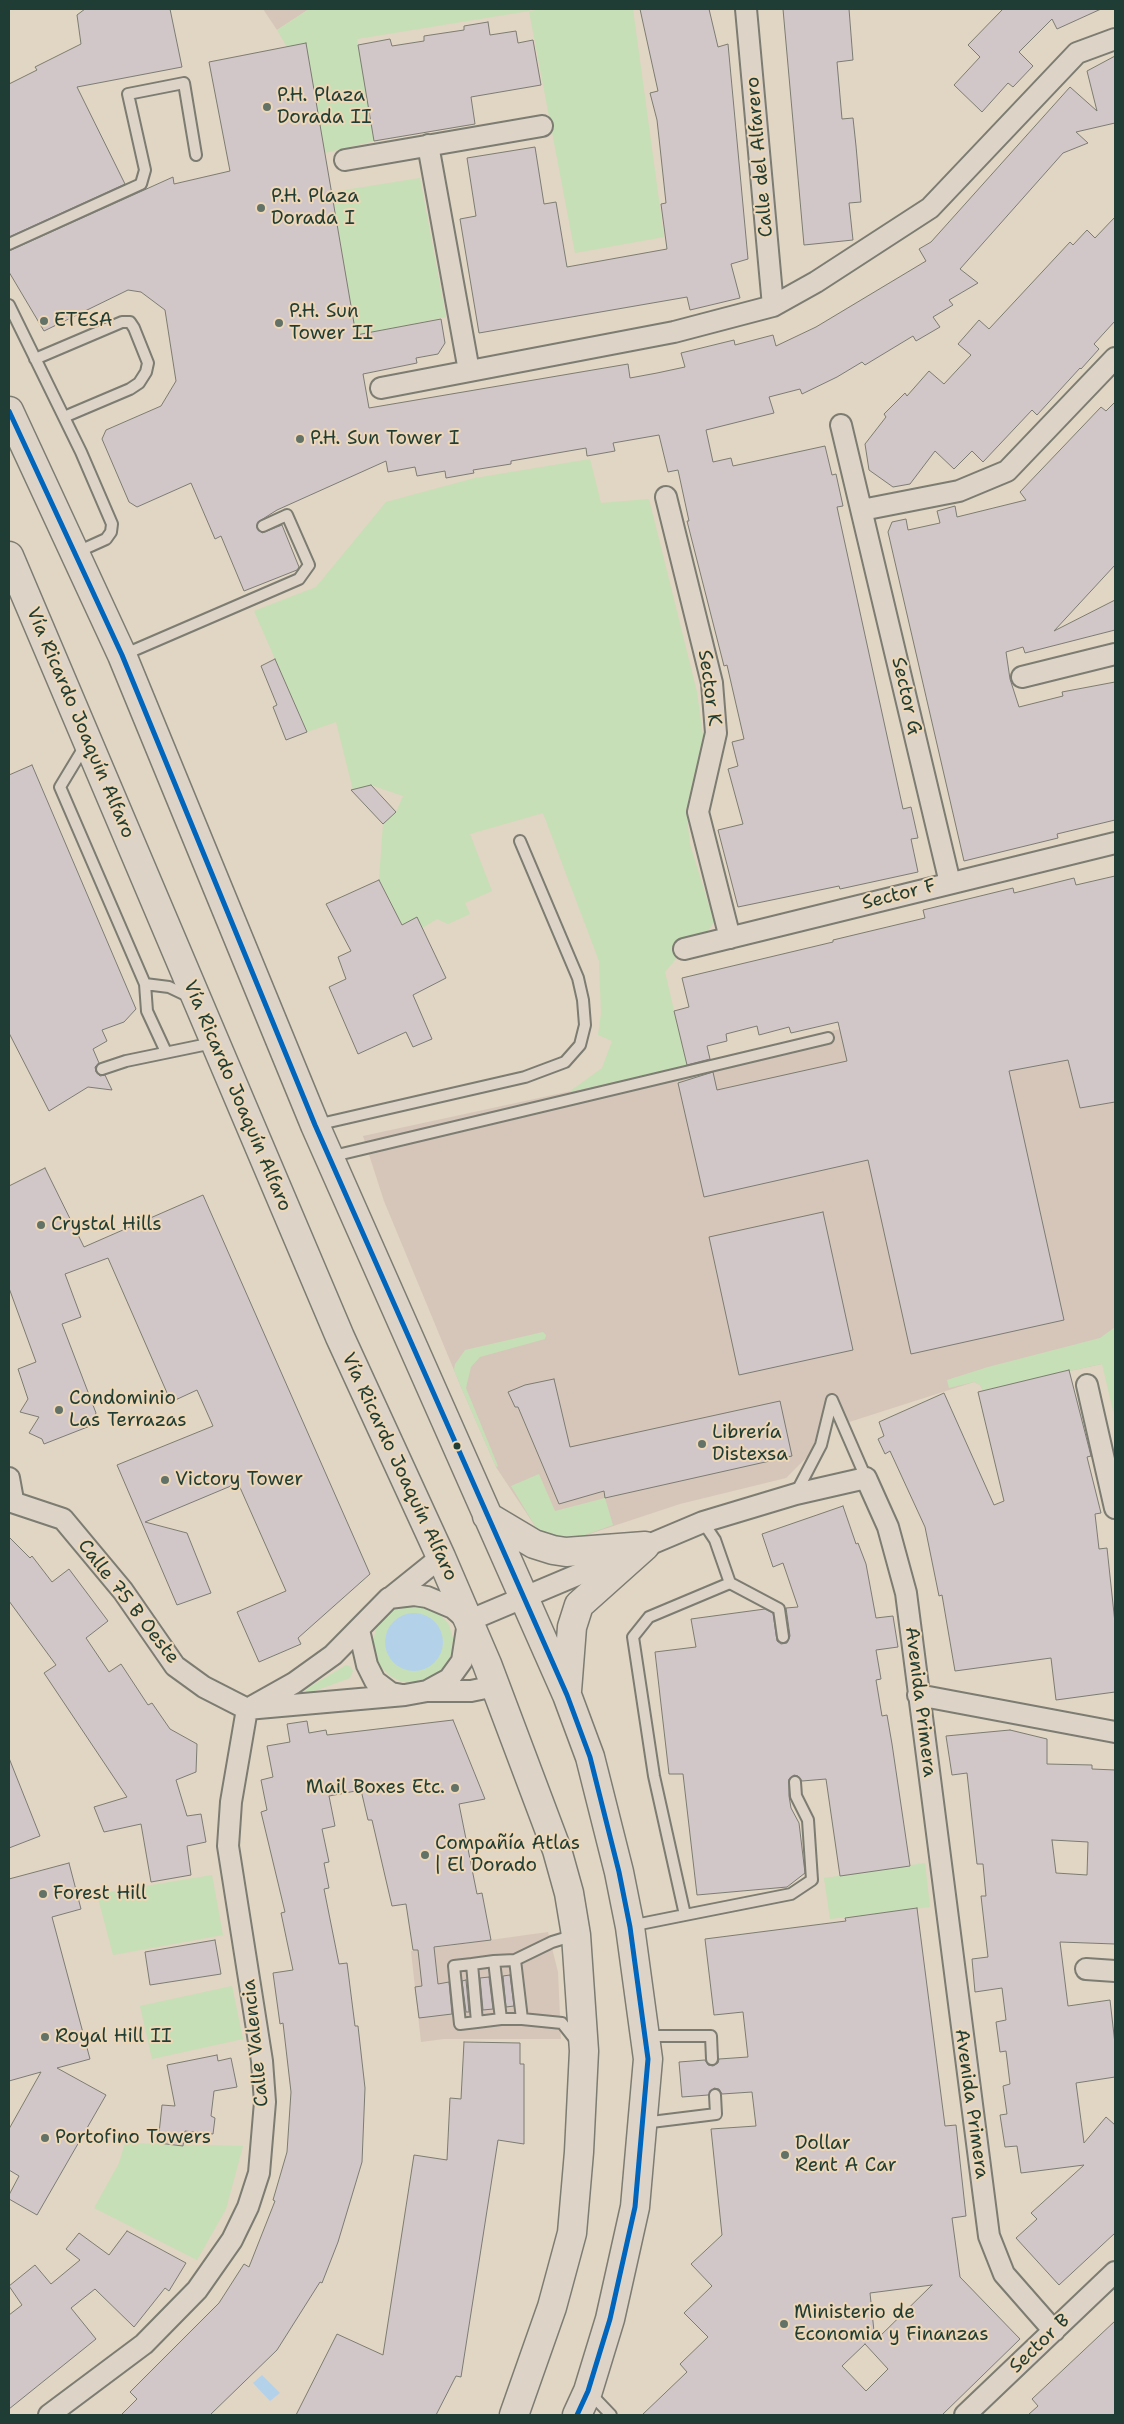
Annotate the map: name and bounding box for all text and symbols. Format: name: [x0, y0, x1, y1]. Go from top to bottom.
street label: Calle del Alfarero: [742, 76, 778, 238]
place label: P.H. Plaza Dorada II: [277, 85, 372, 129]
marker: P.H. Plaza Dorada II: [261, 101, 273, 113]
place label: P.H. Plaza Dorada I: [271, 186, 359, 230]
marker: P.H. Plaza Dorada I: [255, 202, 267, 214]
place label: P.H. Sun Tower II: [289, 301, 373, 345]
place label: ETESA: [54, 310, 113, 332]
marker: ETESA: [38, 315, 50, 327]
marker: P.H. Sun Tower II: [273, 317, 285, 329]
place label: P.H. Sun Tower I: [310, 428, 459, 450]
marker: P.H. Sun Tower I: [294, 433, 306, 445]
street label: Vía Ricardo Joaquín Alfaro: [21, 604, 139, 842]
street label: Sector K: [692, 648, 726, 728]
street label: Sector G: [886, 655, 926, 737]
street label: Sector F: [860, 875, 938, 915]
street label: Vía Ricardo Joaquín Alfaro: [178, 977, 296, 1215]
place label: Crystal Hills: [51, 1214, 162, 1236]
marker: Crystal Hills: [35, 1219, 47, 1231]
street label: Vía Ricardo Joaquín Alfaro: [336, 1349, 462, 1585]
place label: Condominio Las Terrazas: [69, 1388, 187, 1432]
marker: Condominio Las Terrazas: [53, 1404, 65, 1416]
place label: Librería Distexsa: [712, 1422, 788, 1466]
marker: Librería Distexsa: [696, 1438, 708, 1450]
unlabelled marker: [452, 1441, 462, 1451]
place label: Victory Tower: [175, 1469, 303, 1491]
marker: Victory Tower: [159, 1474, 171, 1486]
street label: Calle 75 B Oeste: [72, 1535, 184, 1669]
street label: Avenida Primera: [899, 1626, 941, 1778]
place label: Mail Boxes Etc.: [306, 1777, 445, 1799]
marker: Mail Boxes Etc.: [449, 1782, 461, 1794]
place label: Compañía Atlas | El Dorado: [435, 1833, 580, 1877]
marker: Compañía Atlas | El Dorado: [419, 1849, 431, 1861]
place label: Forest Hill: [53, 1883, 147, 1905]
marker: Forest Hill: [37, 1888, 49, 1900]
street label: Calle Valencia: [238, 1978, 274, 2108]
place label: Royal Hill II: [55, 2026, 172, 2048]
street label: Avenida Primera: [949, 2028, 993, 2180]
marker: Royal Hill II: [39, 2031, 51, 2043]
place label: Portofino Towers: [55, 2127, 211, 2149]
marker: Portofino Towers: [39, 2132, 51, 2144]
place label: Dollar Rent A Car: [795, 2133, 897, 2177]
marker: Dollar Rent A Car: [779, 2149, 791, 2161]
place label: Ministerio de Economia y Finanzas: [794, 2302, 989, 2346]
street label: Sector B: [1005, 2310, 1075, 2378]
marker: Ministerio de Economia y Finanzas: [778, 2318, 790, 2330]

